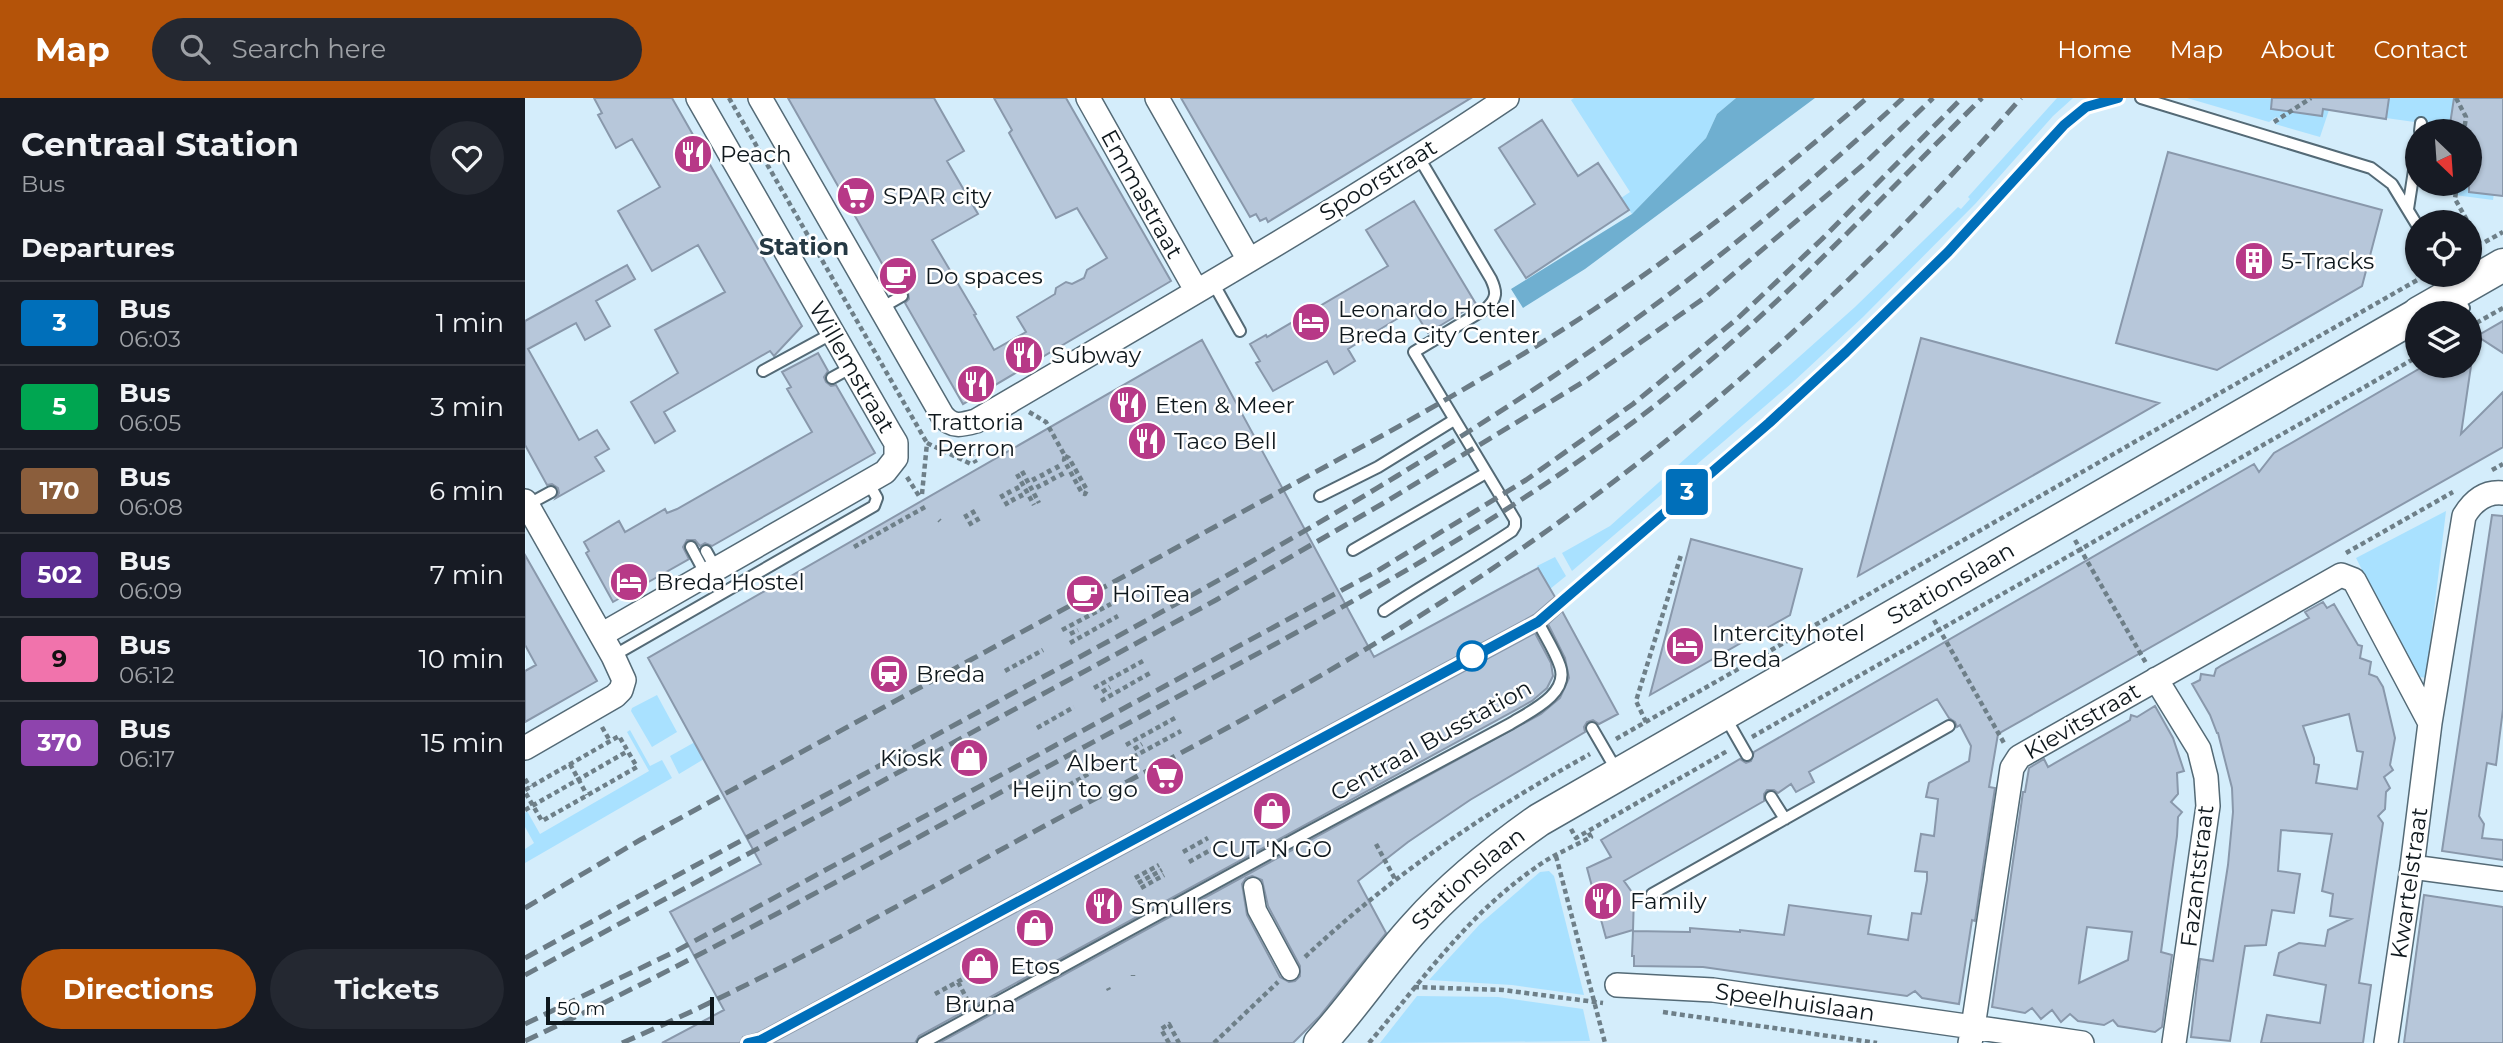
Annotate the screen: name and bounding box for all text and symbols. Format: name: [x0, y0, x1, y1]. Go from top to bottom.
search box: [152, 18, 642, 81]
text: Map: [35, 29, 110, 69]
icon: search: [176, 30, 214, 68]
text: Search here: [232, 33, 386, 65]
text: Home: [2057, 35, 2132, 64]
text: Map: [2170, 35, 2223, 64]
text: About: [2261, 35, 2335, 64]
text: Contact: [2373, 35, 2468, 64]
north arrow: [2405, 119, 2481, 196]
map controls: [2405, 119, 2482, 378]
button: heart: [430, 121, 504, 195]
text: Centraal Station: [21, 124, 299, 164]
street label: Emmastraat: [1095, 125, 1189, 263]
restaurant icon: Peach: [672, 133, 714, 175]
street label: Spoorstraat: [1314, 133, 1442, 227]
place label: Peach: [720, 140, 792, 168]
text: Bus: [21, 170, 65, 198]
supermarket icon: SPAR city: [835, 175, 877, 217]
place label: SPAR city: [883, 182, 992, 210]
button: locate: [2405, 210, 2482, 287]
text: Departures: [21, 232, 175, 264]
district label: Station: [759, 232, 849, 261]
building icon: 5-Tracks: [2233, 240, 2275, 282]
place label: 5-Tracks: [2281, 247, 2374, 275]
cafe icon: Do spaces: [877, 255, 919, 297]
place label: Do spaces: [925, 262, 1043, 290]
text: Bus: [119, 293, 171, 325]
place label: Leonardo Hotel Breda City Center: [1338, 295, 1540, 349]
street label: Willemstraat: [803, 296, 901, 438]
hotel icon: Leonardo Hotel Breda City Center: [1290, 301, 1332, 343]
button: layers: [2405, 301, 2482, 378]
text: 1 min: [436, 307, 504, 339]
text: 3: [52, 308, 67, 337]
text: 06:03: [119, 325, 181, 353]
restaurant icon: Subway: [1003, 334, 1045, 376]
place label: Subway: [1051, 341, 1142, 369]
restaurant icon: Trattoria Perron: [955, 363, 997, 405]
text: Bus: [119, 377, 171, 409]
restaurant icon: Eten & Meer: [1107, 384, 1149, 426]
text: 3 min: [430, 391, 504, 423]
place label: Eten & Meer: [1155, 391, 1295, 419]
text: 5: [52, 392, 67, 421]
place label: Trattoria Perron: [928, 408, 1024, 462]
text: 06:05: [119, 409, 181, 437]
restaurant icon: Taco Bell: [1126, 420, 1168, 462]
place label: Taco Bell: [1174, 427, 1277, 455]
text: Bus: [119, 461, 171, 493]
line badge: 3: [1664, 469, 1710, 515]
text: 6 min: [429, 475, 504, 507]
text: 170: [39, 476, 80, 505]
text: 3: [1680, 477, 1694, 506]
text: 06:08: [119, 493, 183, 521]
street label: Stationslaan: [1882, 536, 2019, 631]
text: Bus: [119, 545, 171, 577]
text: 7 min: [430, 559, 504, 591]
text: 502: [37, 560, 82, 589]
hotel icon: Breda Hostel: [608, 561, 650, 603]
place label: Breda Hostel: [656, 568, 805, 596]
cafe icon: HoiTea: [1064, 573, 1106, 615]
text: 06:09: [119, 577, 182, 605]
place label: HoiTea: [1112, 580, 1190, 608]
place label: Intercityhotel Breda: [1712, 619, 1865, 673]
hotel icon: Intercityhotel Breda: [1664, 625, 1706, 667]
text: Bus: [119, 629, 171, 661]
unlabelled marker: [1457, 641, 1487, 671]
text: 10 min: [418, 643, 504, 675]
text: 9: [52, 644, 67, 673]
station icon: Breda: [868, 653, 910, 695]
place label: Breda: [916, 660, 985, 688]
text: 06:12: [119, 661, 174, 689]
street label: Centraal Busstation: [1326, 673, 1536, 807]
street label: Kievitstraat: [2019, 677, 2145, 765]
text: Bus: [119, 713, 171, 745]
text: 15 min: [421, 727, 504, 759]
text: 370: [37, 728, 82, 757]
shop icon: Kiosk: [948, 737, 990, 779]
place label: Kiosk: [880, 744, 942, 772]
text: 06:17: [119, 745, 175, 773]
place label: Albert Heijn to go: [1012, 749, 1138, 803]
supermarket icon: Albert Heijn to go: [1144, 755, 1186, 797]
shop icon: CUT 'N GO: [1251, 790, 1293, 832]
street label: Fazantstraat: [2174, 803, 2220, 949]
street label: Kwartelstraat: [2385, 805, 2433, 961]
street label: Stationslaan: [1405, 821, 1530, 936]
place label: CUT 'N GO: [1212, 835, 1332, 863]
restaurant icon: Family: [1582, 880, 1624, 922]
restaurant icon: Smullers: [1083, 885, 1125, 927]
place label: Family: [1630, 887, 1707, 915]
place label: Smullers: [1131, 892, 1232, 920]
shop icon: Etos: [1014, 907, 1056, 949]
shop icon: Bruna: [959, 945, 1001, 987]
button: Directions: [21, 949, 256, 1029]
button: Tickets: [270, 949, 504, 1029]
place label: Etos: [1010, 952, 1060, 980]
street label: Speelhuislaan: [1713, 977, 1877, 1027]
place label: Bruna: [944, 990, 1016, 1018]
scale bar: [546, 994, 714, 1026]
text: 50 m: [557, 997, 605, 1020]

